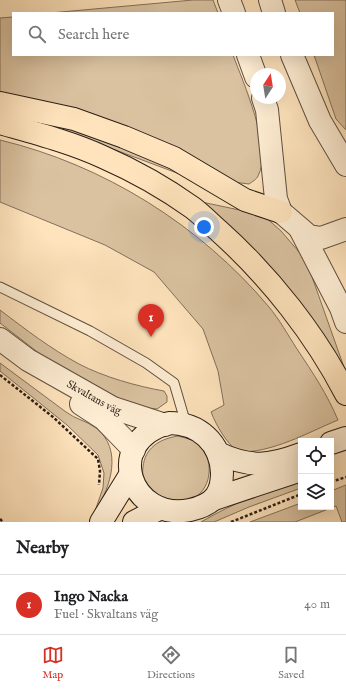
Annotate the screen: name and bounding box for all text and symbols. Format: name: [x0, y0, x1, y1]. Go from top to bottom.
search box: [12, 12, 334, 56]
icon: search: [26, 23, 48, 45]
text: Search here: [58, 25, 129, 44]
north arrow: [250, 68, 286, 104]
your location: [194, 217, 214, 237]
pin: 1: [138, 304, 164, 337]
street label: Skvaltans väg: [64, 377, 124, 419]
map controls: [298, 438, 334, 510]
button: locate: [298, 438, 334, 474]
button: layers: [298, 474, 334, 510]
text: Nearby: [16, 538, 69, 559]
text: Ingo Nacka: [54, 587, 128, 606]
text: 1: [27, 596, 31, 613]
text: 40 m: [304, 596, 330, 613]
text: Fuel · Skvaltans väg: [54, 606, 158, 623]
tab: Map: [42, 644, 64, 682]
tab: Directions: [147, 644, 195, 682]
tab: Saved: [278, 644, 304, 682]

